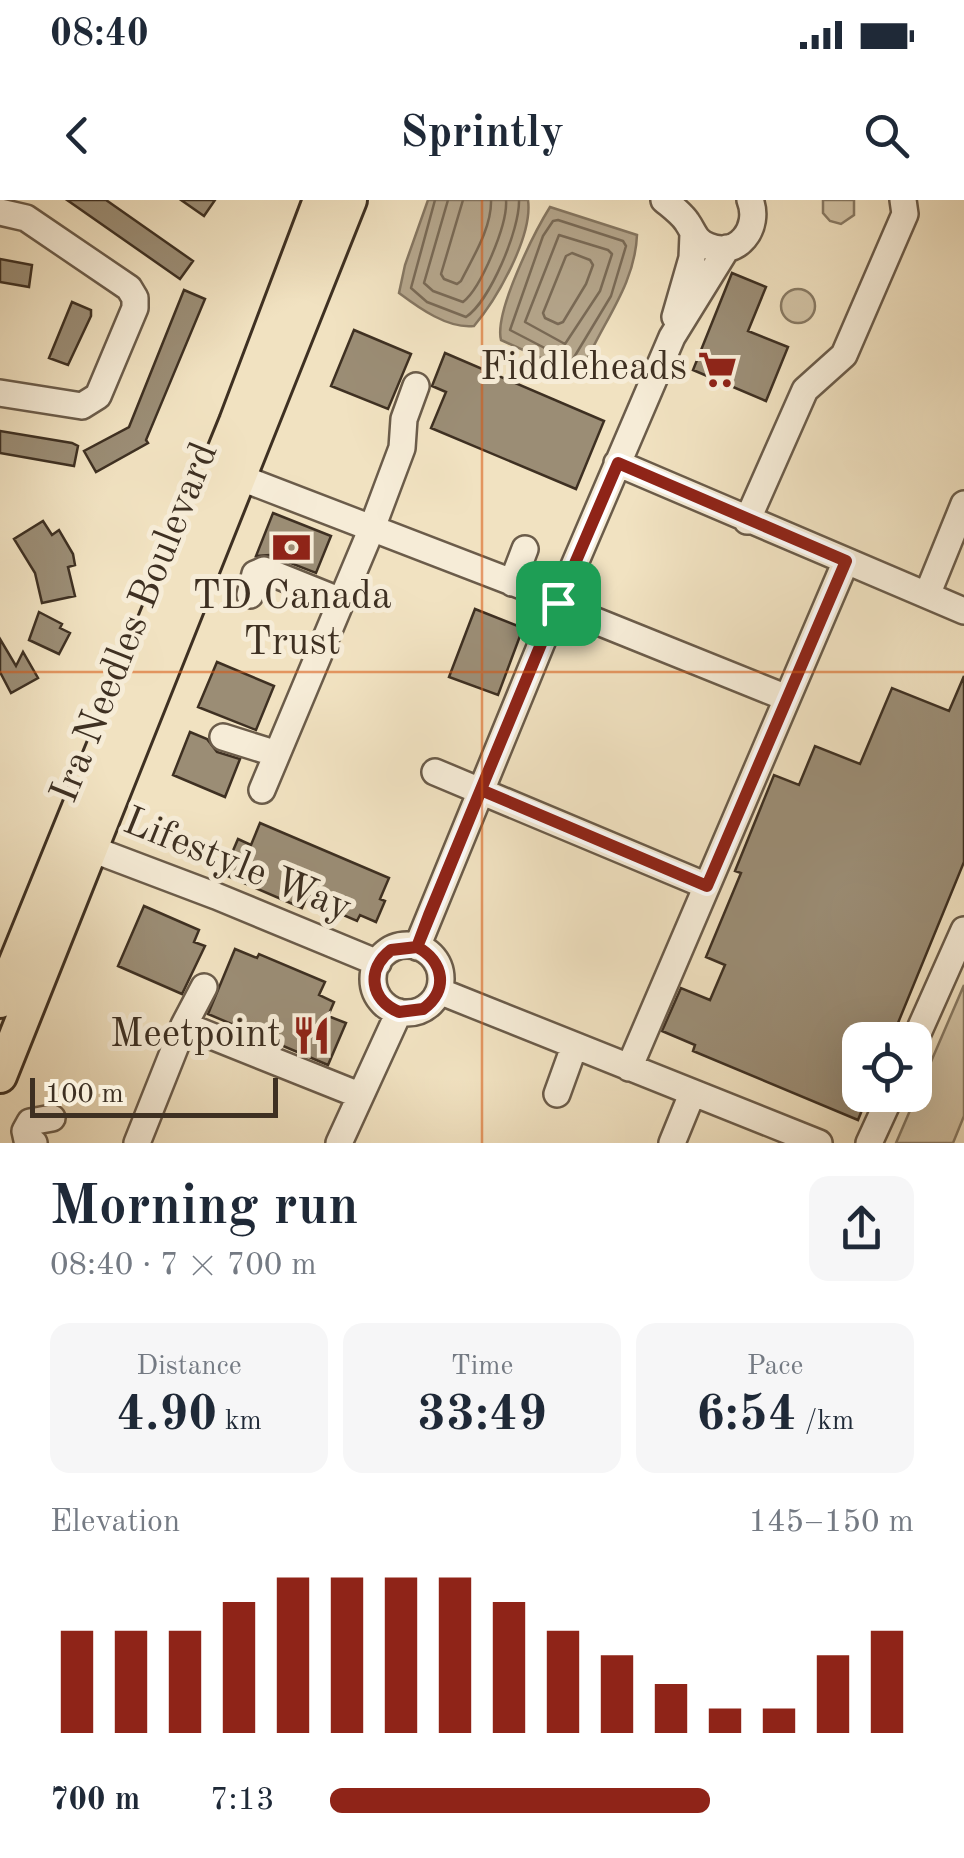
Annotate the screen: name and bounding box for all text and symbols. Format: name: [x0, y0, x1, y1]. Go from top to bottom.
text: 08:40: [50, 16, 149, 54]
icon: back: [50, 108, 105, 163]
icon: search: [859, 108, 914, 163]
text: Sprintly: [400, 112, 564, 157]
supermarket icon: Fiddleheads: [696, 348, 738, 390]
place label: Fiddleheads: [480, 349, 687, 389]
street label: Ira Needles Boulevard: [45, 437, 227, 809]
bank icon: TD Canada Trust: [271, 527, 313, 569]
pin: [516, 561, 601, 646]
icon: arrive: [531, 576, 586, 631]
place label: TD Canada Trust: [192, 578, 392, 664]
street label: Lifestyle Way: [117, 802, 357, 930]
restaurant icon: Meetpoint: [290, 1015, 332, 1057]
place label: Meetpoint: [110, 1016, 281, 1056]
map controls: [842, 1022, 932, 1112]
button: locate: [842, 1022, 932, 1112]
scale bar: [30, 1073, 278, 1118]
text: 100 m: [45, 1081, 124, 1109]
button: share: [809, 1176, 914, 1281]
text: Morning run: [50, 1181, 359, 1236]
text: 08:40 · 7 × 700 m: [50, 1250, 317, 1282]
text: Distance: [136, 1353, 242, 1381]
text: Time: [451, 1353, 513, 1381]
text: Pace: [747, 1353, 803, 1381]
text: 4.90: [116, 1391, 217, 1441]
text: 33:49: [417, 1391, 547, 1441]
text: 6:54: [696, 1391, 797, 1441]
text: km: [217, 1408, 262, 1436]
text: /km: [797, 1408, 854, 1436]
text: Elevation: [50, 1507, 180, 1539]
text: 145–150 m: [748, 1507, 914, 1539]
text: 700 m: [50, 1785, 140, 1817]
text: 7:13: [210, 1785, 275, 1817]

